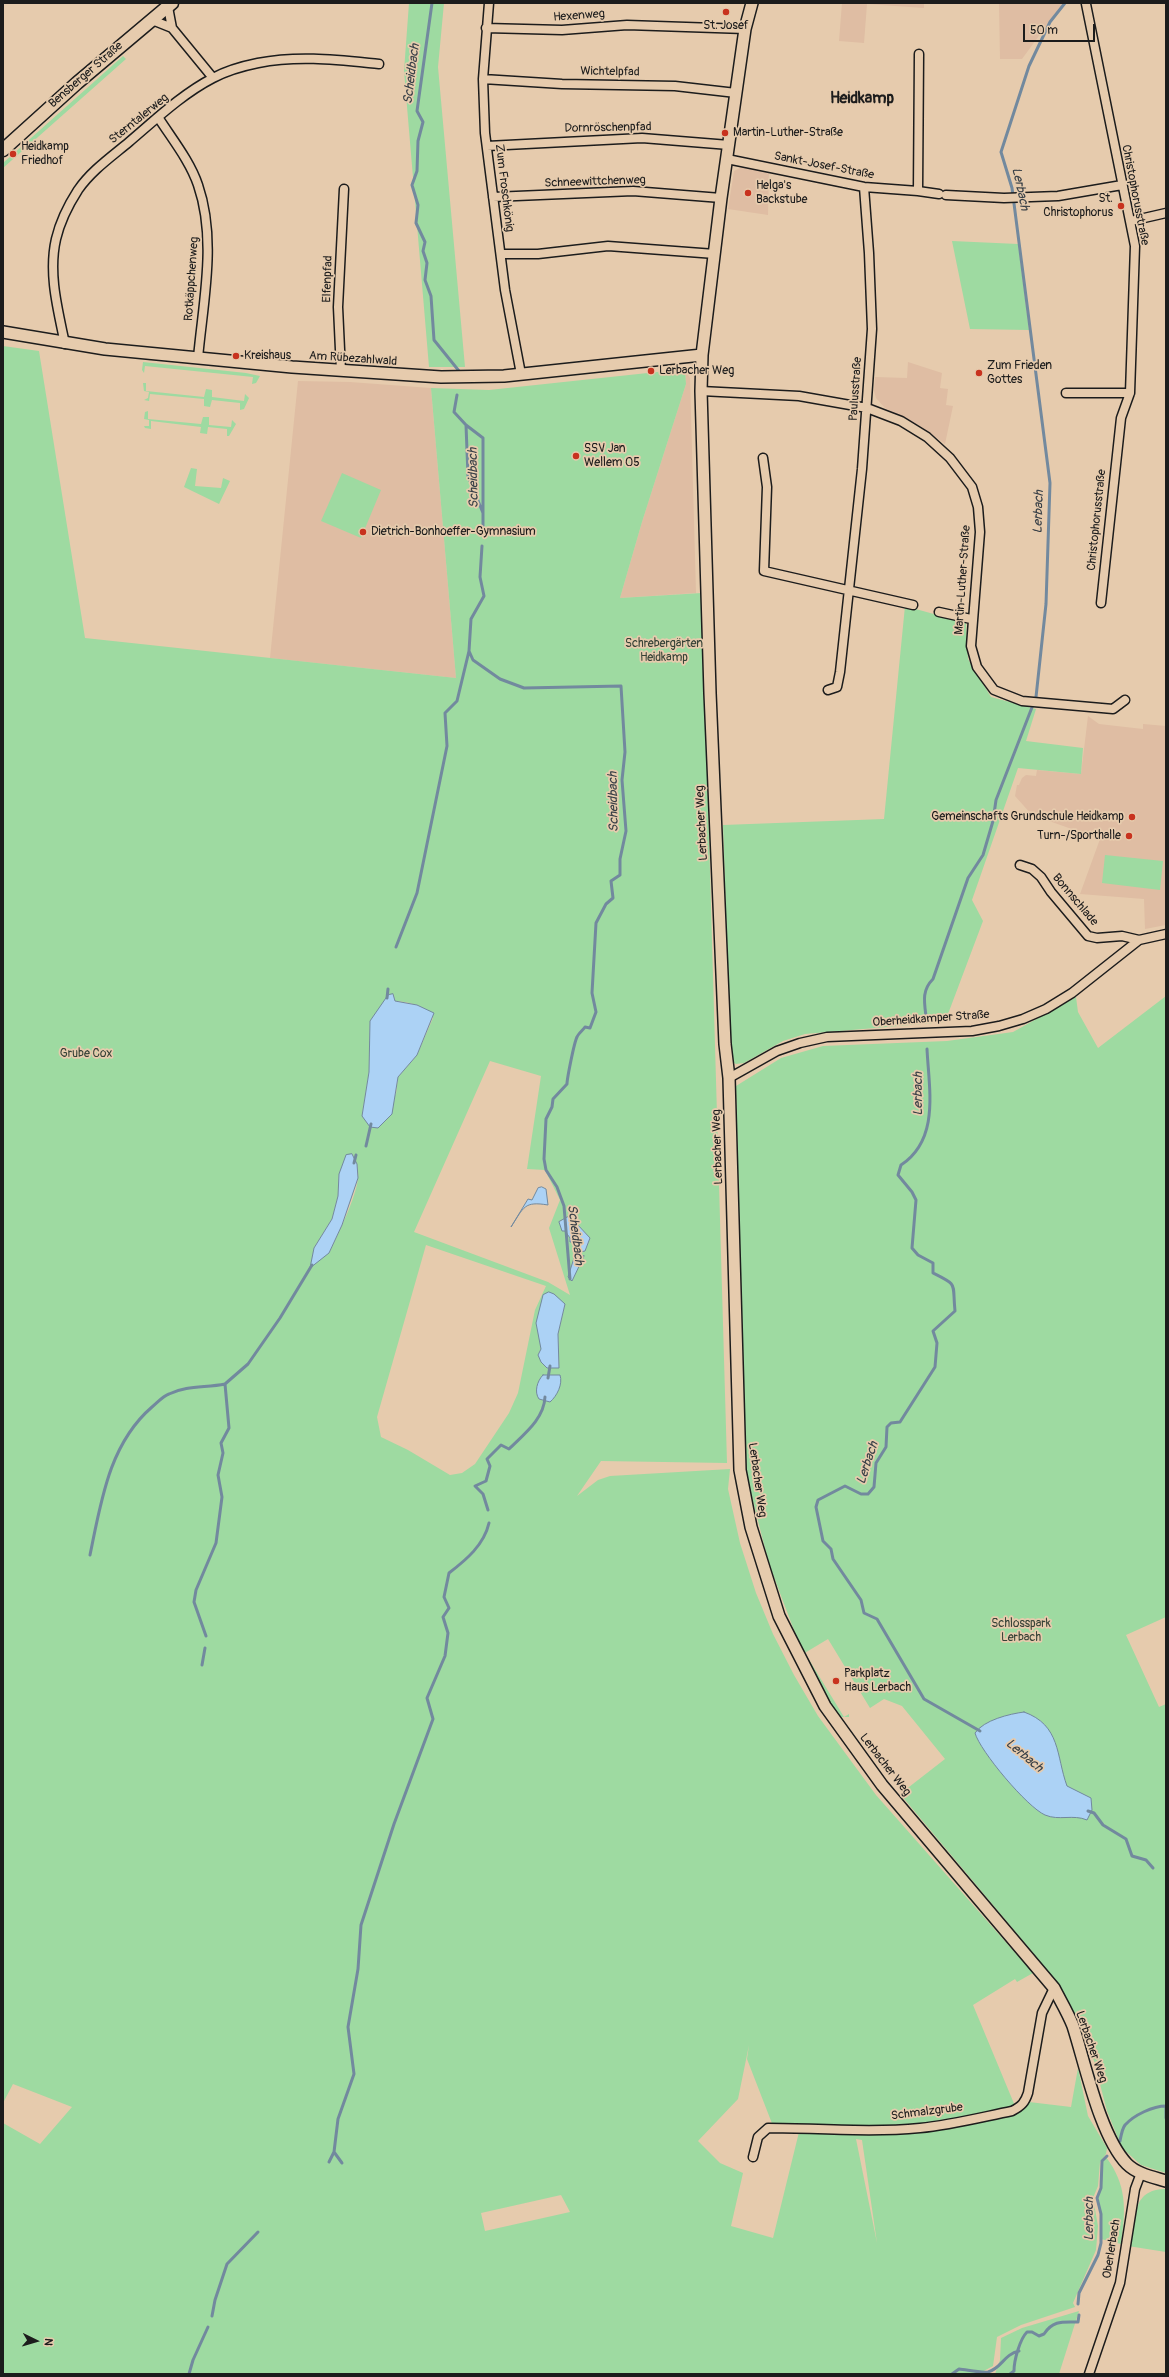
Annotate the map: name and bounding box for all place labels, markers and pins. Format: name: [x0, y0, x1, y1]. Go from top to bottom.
marker: St. Josef: [721, 7, 731, 17]
place label: St. Josef: [703, 19, 749, 33]
place label: Martin-Luther-Straße: [733, 126, 843, 140]
marker: Martin-Luther-Straße: [720, 128, 730, 138]
place label: Heidkamp Friedhof: [21, 140, 69, 168]
marker: Heidkamp Friedhof: [8, 149, 18, 159]
place label: Helga's Backstube: [756, 179, 808, 207]
marker: Helga's Backstube: [743, 188, 753, 198]
place label: St. Christophorus: [1043, 192, 1113, 220]
marker: St. Christophorus: [1116, 201, 1126, 211]
place label: Kreishaus: [244, 349, 291, 363]
marker: Kreishaus: [231, 351, 241, 361]
place label: Zum Frieden Gottes: [987, 359, 1052, 387]
place label: Lerbacher Weg: [659, 364, 734, 378]
marker: Lerbacher Weg: [646, 366, 656, 376]
marker: Zum Frieden Gottes: [974, 368, 984, 378]
place label: SSV Jan Wellem 05: [584, 442, 640, 470]
marker: SSV Jan Wellem 05: [571, 451, 581, 461]
place label: Dietrich-Bonhoeffer-Gymnasium: [371, 525, 536, 539]
marker: Dietrich-Bonhoeffer-Gymnasium: [358, 527, 368, 537]
place label: Gemeinschafts Grundschule Heidkamp: [931, 810, 1124, 824]
marker: Gemeinschafts Grundschule Heidkamp: [1127, 812, 1137, 822]
place label: Turn-/Sporthalle: [1037, 829, 1121, 843]
marker: Turn-/Sporthalle: [1124, 831, 1134, 841]
place label: Parkplatz Haus Lerbach: [844, 1667, 911, 1695]
marker: Parkplatz Haus Lerbach: [831, 1676, 841, 1686]

